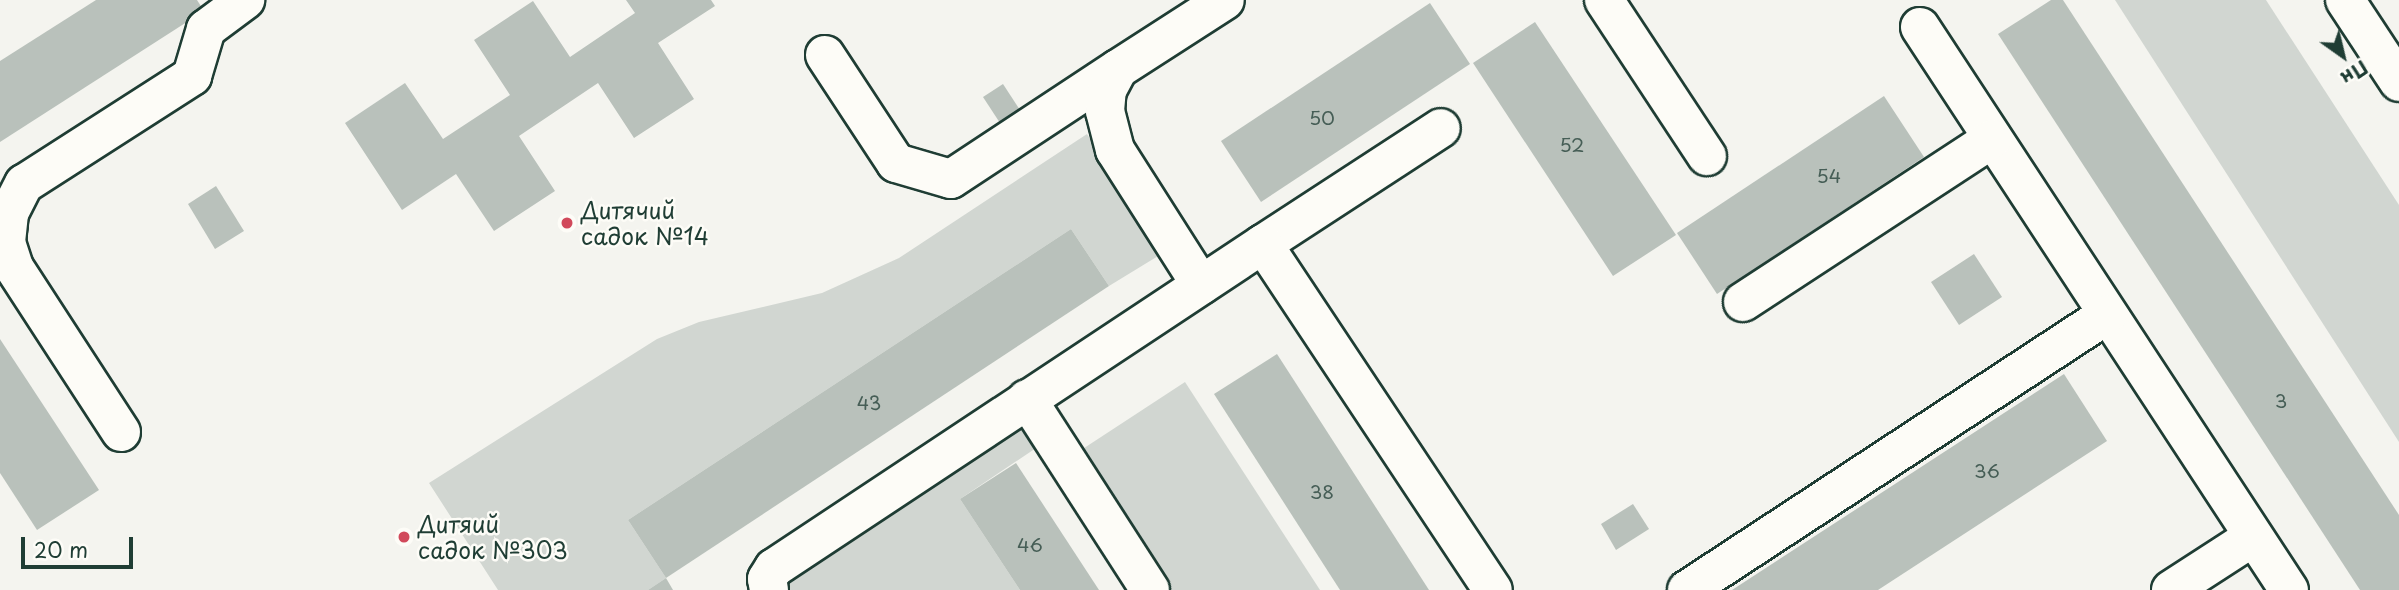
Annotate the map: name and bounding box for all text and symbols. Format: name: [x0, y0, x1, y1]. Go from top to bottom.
north arrow: [2308, 21, 2378, 91]
text: Пн: [2336, 54, 2374, 93]
house number: 50: [1309, 107, 1335, 129]
house number: 52: [1559, 134, 1585, 156]
house number: 54: [1817, 165, 1841, 187]
place label: Дитячий садок №14: [581, 196, 709, 250]
marker: Дитячий садок №14: [559, 215, 575, 231]
house number: 3: [2275, 390, 2287, 412]
house number: 43: [857, 392, 881, 414]
house number: 36: [1974, 460, 2000, 482]
house number: 38: [1310, 481, 1334, 503]
place label: Дитяий садок №303: [418, 510, 568, 564]
scale bar: [24, 524, 136, 568]
marker: Дитяий садок №303: [396, 529, 412, 545]
text: 20 m: [34, 533, 88, 565]
house number: 46: [1017, 534, 1043, 556]

